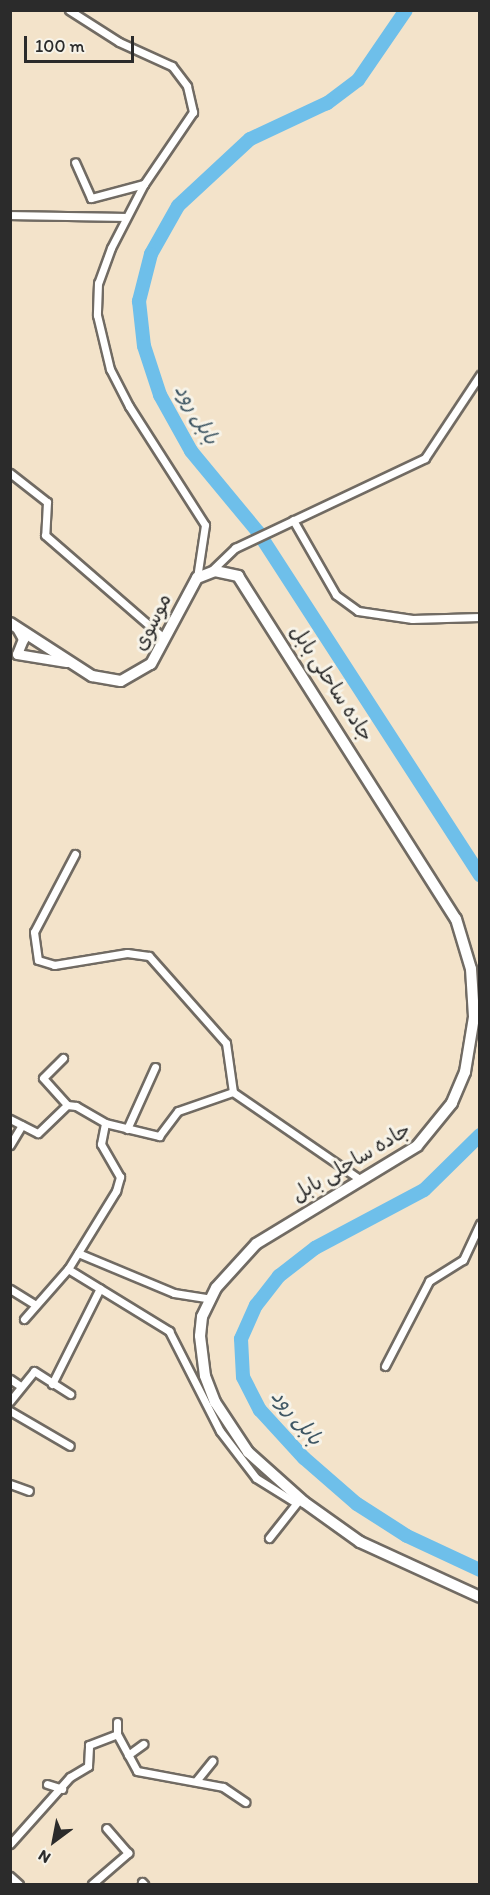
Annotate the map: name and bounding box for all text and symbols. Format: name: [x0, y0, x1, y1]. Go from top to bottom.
scale bar: [27, 24, 136, 62]
text: 100 m: [35, 35, 85, 57]
water label: بابل رود: [170, 379, 224, 449]
street label: موسوی: [127, 589, 177, 655]
street label: جاده ساحلی بابل: [285, 620, 379, 746]
street label: جاده ساحلی بابل: [287, 1117, 415, 1207]
water label: بابل رود: [266, 1384, 328, 1450]
north arrow: [24, 1811, 84, 1871]
text: N: [35, 1846, 54, 1868]

